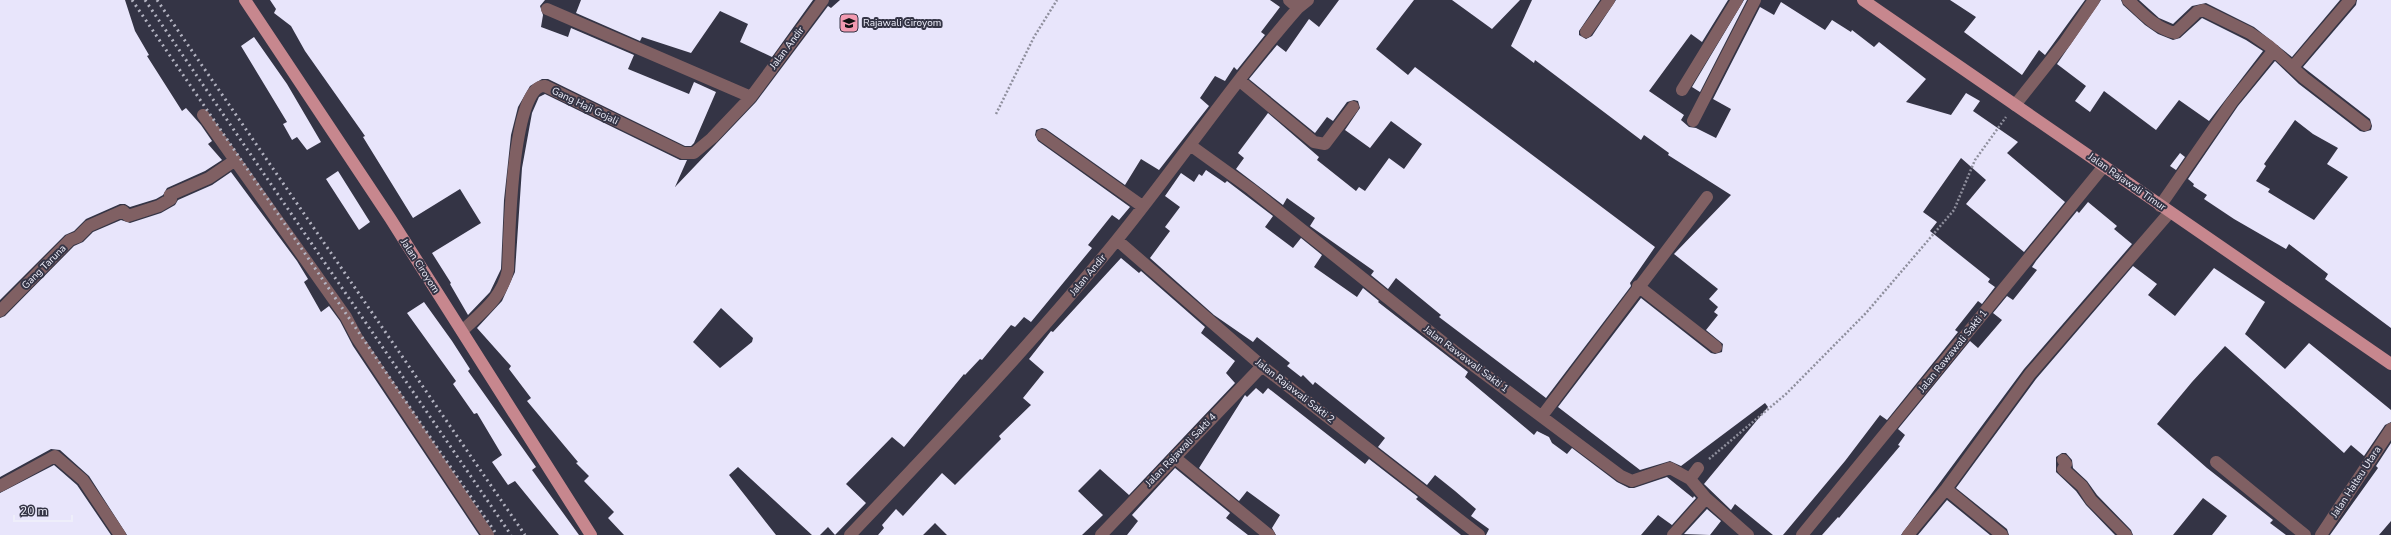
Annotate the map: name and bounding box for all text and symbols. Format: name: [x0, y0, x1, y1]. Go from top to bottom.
school or university icon: Rajawali Ciroyom: [838, 12, 860, 34]
place label: Rajawali Ciroyom: [863, 16, 941, 30]
street label: Jalan Andir: [766, 24, 808, 73]
street label: Gang Haji Gojali: [549, 84, 621, 128]
street label: Jalan Rajawali Timur: [2084, 149, 2169, 214]
street label: Jalan Ciroyom: [397, 235, 443, 296]
street label: Gang Taruna: [19, 242, 69, 292]
street label: Jalan Andir: [1066, 251, 1110, 299]
street label: Jalan Rawawali Sakti 1: [1915, 307, 1991, 396]
street label: Jalan Rawawali Sakti 1: [1420, 322, 1511, 395]
street label: Jalan Rajawali Sakti 2: [1252, 355, 1337, 426]
street label: Jalan Rajawali Sakti 4: [1142, 410, 1220, 490]
street label: Jalan Halteu Utara: [2327, 444, 2384, 521]
scale bar: [14, 497, 72, 523]
text: 20 m: [20, 503, 48, 519]

